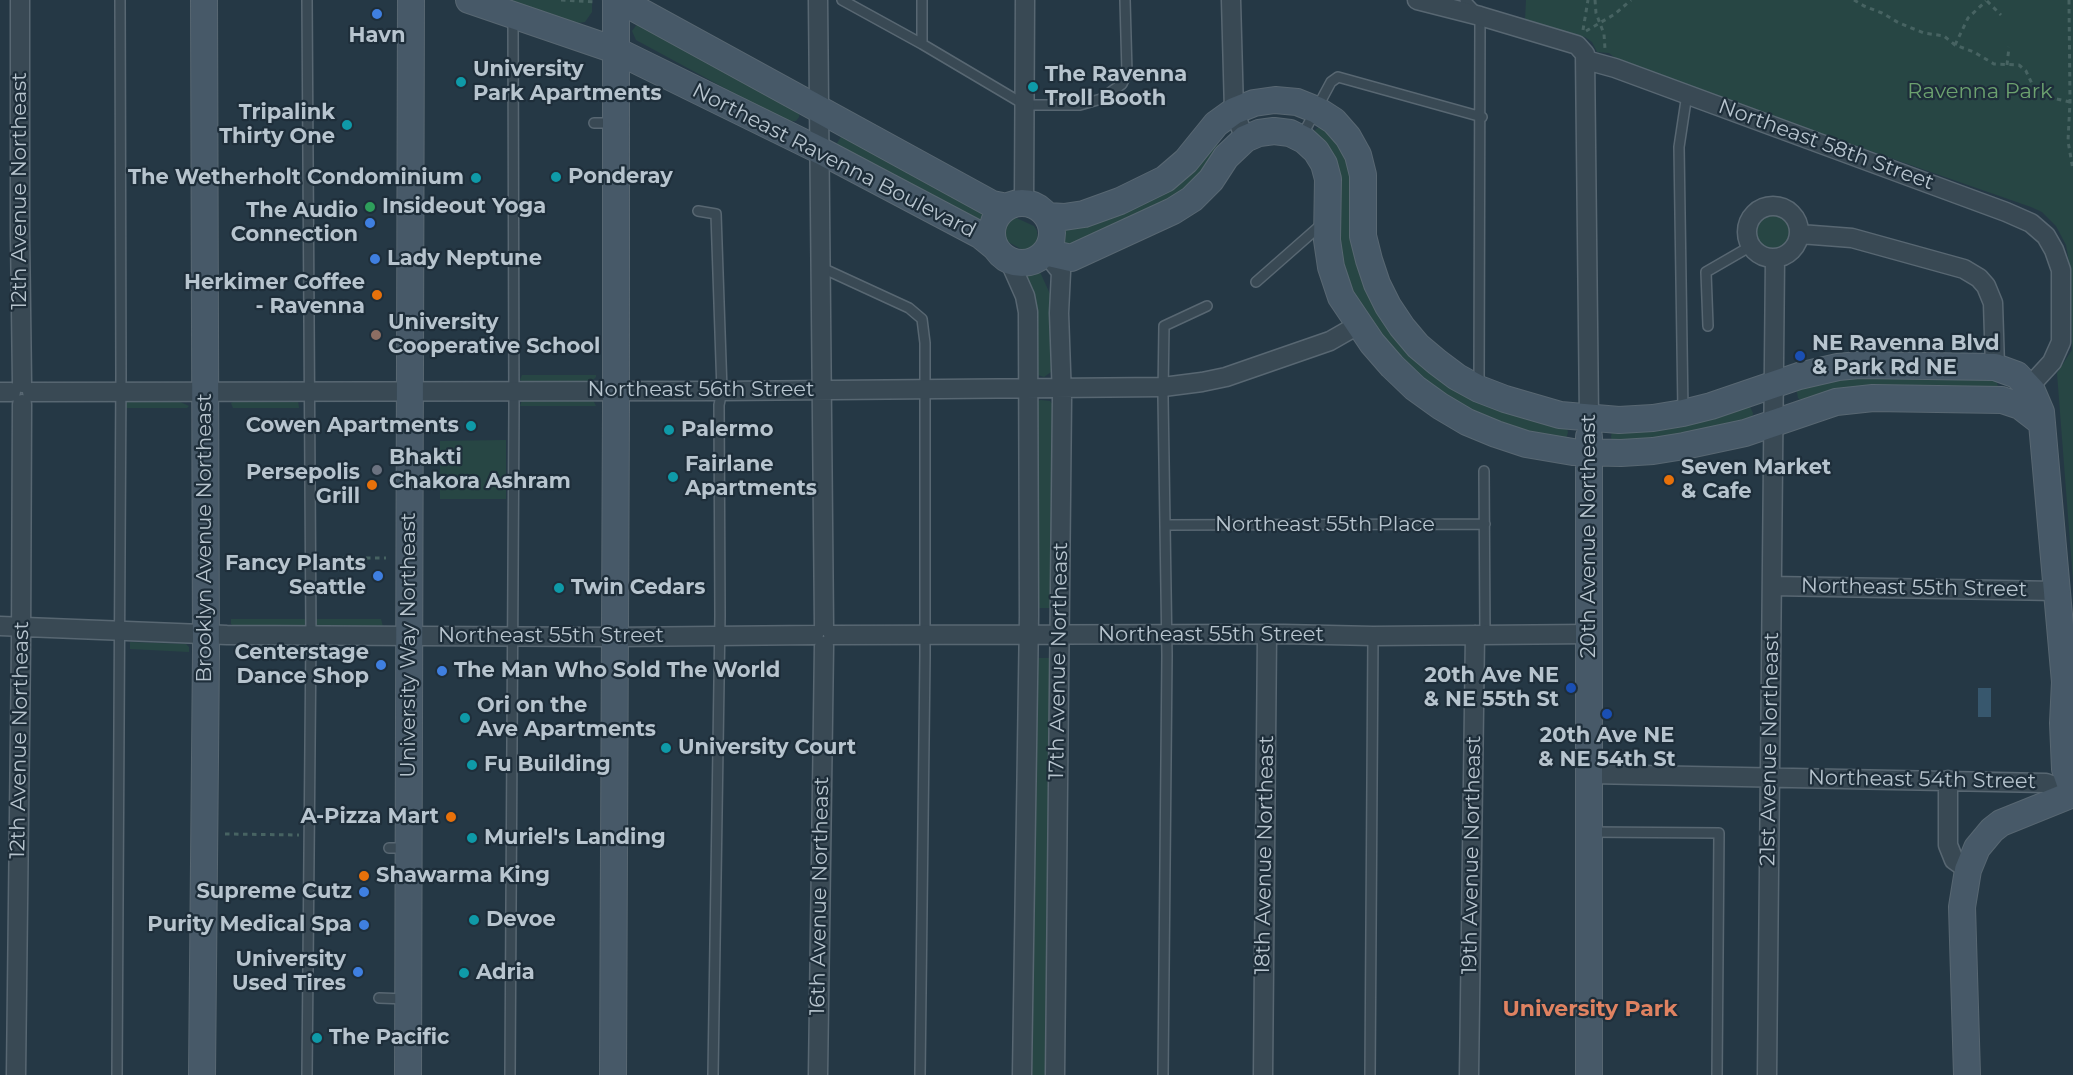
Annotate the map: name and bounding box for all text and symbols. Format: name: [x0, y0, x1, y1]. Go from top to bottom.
marker: Havn: [370, 7, 384, 21]
place label: Havn: [349, 23, 405, 49]
place label: University Park Apartments: [473, 57, 662, 107]
place label: The Ravenna Troll Booth: [1045, 62, 1187, 112]
street label: 12th Avenue Northeast: [7, 72, 33, 310]
marker: University Park Apartments: [454, 75, 468, 89]
street label: Northeast Ravenna Boulevard: [688, 78, 980, 244]
park label: Ravenna Park: [1907, 79, 2053, 105]
marker: The Ravenna Troll Booth: [1026, 80, 1040, 94]
street label: Northeast 58th Street: [1715, 94, 1937, 196]
place label: Tripalink Thirty One: [219, 100, 335, 150]
marker: Tripalink Thirty One: [340, 118, 354, 132]
place label: Ponderay: [568, 164, 673, 190]
place label: The Wetherholt Condominium: [128, 165, 464, 191]
marker: Ponderay: [549, 170, 563, 184]
marker: The Wetherholt Condominium: [469, 171, 483, 185]
place label: Insideout Yoga: [382, 194, 546, 220]
place label: The Audio Connection: [231, 198, 358, 248]
marker: Insideout Yoga: [363, 200, 377, 214]
marker: The Audio Connection: [363, 216, 377, 230]
place label: Lady Neptune: [387, 246, 542, 272]
marker: Lady Neptune: [368, 252, 382, 266]
place label: Herkimer Coffee - Ravenna: [184, 270, 365, 320]
marker: Herkimer Coffee - Ravenna: [370, 288, 384, 302]
place label: University Cooperative School: [388, 310, 600, 360]
marker: University Cooperative School: [369, 328, 383, 342]
place label: NE Ravenna Blvd & Park Rd NE: [1812, 331, 2000, 381]
marker: NE Ravenna Blvd & Park Rd NE: [1793, 349, 1807, 363]
street label: Northeast 56th Street: [587, 377, 815, 403]
street label: Brooklyn Avenue Northeast: [192, 393, 218, 683]
place label: Cowen Apartments: [246, 413, 459, 439]
street label: 20th Avenue Northeast: [1576, 414, 1602, 658]
place label: Palermo: [681, 417, 773, 443]
marker: Cowen Apartments: [464, 419, 478, 433]
marker: Palermo: [662, 423, 676, 437]
place label: Bhakti Chakora Ashram: [389, 445, 571, 495]
place label: Fairlane Apartments: [685, 452, 817, 502]
place label: Seven Market & Cafe: [1681, 455, 1831, 505]
place label: Persepolis Grill: [246, 460, 360, 510]
marker: Bhakti Chakora Ashram: [370, 463, 384, 477]
marker: Fairlane Apartments: [666, 470, 680, 484]
marker: Seven Market & Cafe: [1662, 473, 1676, 487]
marker: Persepolis Grill: [365, 478, 379, 492]
street label: University Way Northeast: [396, 512, 422, 778]
street label: Northeast 55th Place: [1215, 512, 1435, 538]
street label: 17th Avenue Northeast: [1044, 542, 1074, 780]
place label: Fancy Plants Seattle: [225, 551, 366, 601]
marker: Fancy Plants Seattle: [371, 569, 385, 583]
street label: Northeast 55th Street: [1801, 573, 2027, 603]
place label: Twin Cedars: [571, 575, 706, 601]
marker: Twin Cedars: [552, 581, 566, 595]
street label: 12th Avenue Northeast: [5, 621, 35, 859]
street label: Northeast 55th Street: [1098, 622, 1324, 648]
street label: Northeast 55th Street: [438, 623, 664, 649]
street label: 21st Avenue Northeast: [1755, 632, 1785, 866]
place label: Centerstage Dance Shop: [234, 640, 369, 690]
marker: Centerstage Dance Shop: [374, 658, 388, 672]
place label: The Man Who Sold The World: [454, 658, 780, 684]
place label: 20th Ave NE & NE 55th St: [1424, 663, 1559, 713]
marker: The Man Who Sold The World: [435, 664, 449, 678]
marker: 20th Ave NE & NE 55th St: [1564, 681, 1578, 695]
place label: Ori on the Ave Apartments: [477, 693, 656, 743]
marker: 20th Ave NE & NE 54th St: [1600, 707, 1614, 721]
marker: Ori on the Ave Apartments: [458, 711, 472, 725]
place label: 20th Ave NE & NE 54th St: [1538, 723, 1676, 773]
place label: University Court: [678, 735, 856, 761]
street label: 18th Avenue Northeast: [1250, 735, 1280, 975]
street label: 19th Avenue Northeast: [1457, 735, 1487, 975]
marker: University Court: [659, 741, 673, 755]
place label: Fu Building: [484, 752, 611, 778]
marker: Fu Building: [465, 758, 479, 772]
street label: Northeast 54th Street: [1808, 765, 2036, 795]
street label: 16th Avenue Northeast: [805, 777, 835, 1015]
place label: A-Pizza Mart: [300, 804, 439, 830]
marker: A-Pizza Mart: [444, 810, 458, 824]
place label: Muriel's Landing: [484, 825, 666, 851]
marker: Muriel's Landing: [465, 831, 479, 845]
place label: Shawarma King: [376, 863, 550, 889]
marker: Shawarma King: [357, 869, 371, 883]
place label: Supreme Cutz: [196, 879, 352, 905]
marker: Supreme Cutz: [357, 885, 371, 899]
place label: Devoe: [486, 907, 556, 933]
place label: Purity Medical Spa: [147, 912, 352, 938]
marker: Devoe: [467, 913, 481, 927]
marker: Purity Medical Spa: [357, 918, 371, 932]
place label: University Used Tires: [232, 947, 346, 997]
place label: Adria: [476, 960, 535, 986]
marker: University Used Tires: [351, 965, 365, 979]
marker: Adria: [457, 966, 471, 980]
district label: University Park: [1502, 997, 1678, 1023]
place label: The Pacific: [329, 1025, 449, 1051]
marker: The Pacific: [310, 1031, 324, 1045]

